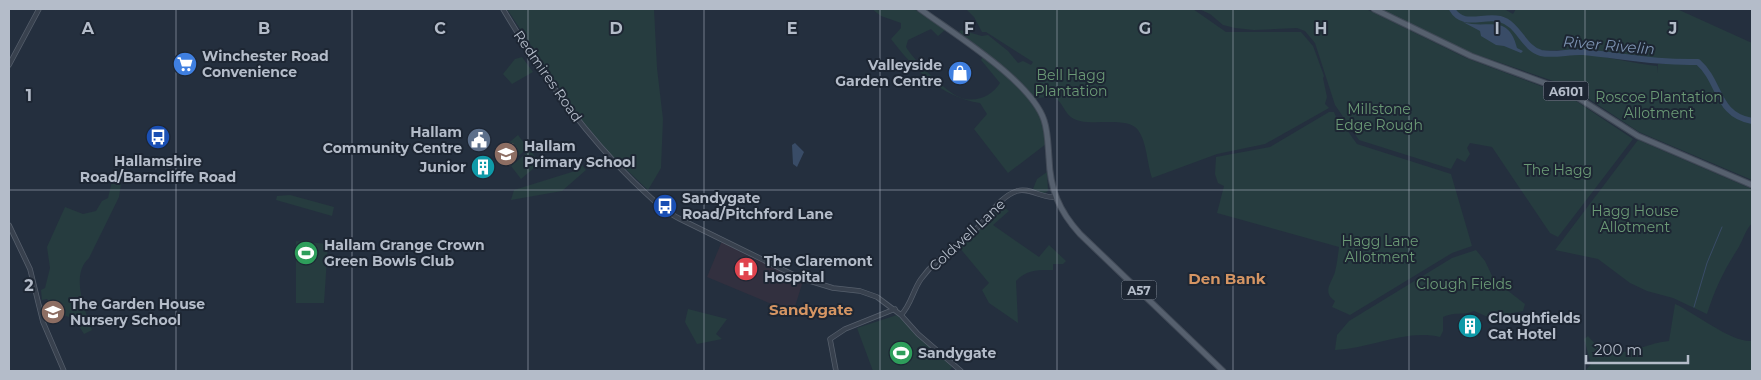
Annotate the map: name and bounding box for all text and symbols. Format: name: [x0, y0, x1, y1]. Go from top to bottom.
text: A: [81, 19, 95, 38]
text: B: [258, 19, 270, 38]
text: C: [434, 19, 446, 38]
text: D: [609, 19, 623, 38]
text: E: [787, 19, 797, 38]
text: F: [964, 19, 974, 38]
text: G: [1139, 19, 1151, 38]
text: H: [1315, 19, 1327, 38]
text: I: [1494, 19, 1500, 38]
text: J: [1668, 19, 1677, 38]
street label: Redmires Road: [510, 27, 586, 125]
water label: River Rivelin: [1562, 32, 1656, 58]
place label: Winchester Road Convenience: [202, 47, 329, 81]
supermarket icon: Winchester Road Convenience: [172, 51, 198, 77]
place label: Valleyside Garden Centre: [835, 56, 942, 90]
shop icon: Valleyside Garden Centre: [947, 60, 973, 86]
park label: Bell Hagg Plantation: [1035, 66, 1107, 100]
road number: A6101: [1544, 82, 1588, 100]
text: 1: [26, 86, 32, 105]
park label: Roscoe Plantation Allotment: [1595, 88, 1723, 122]
park label: Millstone Edge Rough: [1335, 100, 1423, 134]
place label: Hallam Community Centre: [323, 123, 462, 157]
bus stop icon: Hallamshire Road/Barncliffe Road: [145, 124, 171, 150]
public building icon: Hallam Community Centre: [466, 127, 492, 153]
place label: Hallam Primary School: [524, 137, 635, 171]
school or university icon: Hallam Primary School: [493, 141, 519, 167]
place label: Hallamshire Road/Barncliffe Road: [80, 152, 236, 186]
building icon: Junior: [470, 154, 496, 180]
place label: Junior: [419, 158, 466, 176]
park label: The Hagg: [1524, 161, 1592, 179]
place label: Sandygate Road/Pitchford Lane: [682, 189, 833, 223]
bus stop icon: Sandygate Road/Pitchford Lane: [652, 193, 678, 219]
street label: Coldwell Lane: [925, 195, 1009, 275]
park label: Hagg House Allotment: [1591, 202, 1679, 236]
park label: Hagg Lane Allotment: [1342, 232, 1418, 266]
place label: Hallam Grange Crown Green Bowls Club: [324, 236, 485, 270]
sports icon: Hallam Grange Crown Green Bowls Club: [293, 240, 319, 266]
place label: The Claremont Hospital: [764, 252, 873, 286]
hospital icon: The Claremont Hospital: [733, 256, 759, 282]
district label: Den Bank: [1188, 269, 1266, 288]
park label: Clough Fields: [1416, 275, 1512, 293]
text: 2: [24, 276, 34, 295]
road number: A57: [1122, 280, 1156, 300]
place label: The Garden House Nursery School: [70, 295, 205, 329]
school or university icon: The Garden House Nursery School: [40, 299, 66, 325]
district label: Sandygate: [769, 300, 853, 319]
place label: Cloughfields Cat Hotel: [1488, 309, 1581, 343]
building icon: Cloughfields Cat Hotel: [1457, 313, 1483, 339]
scale bar: [1586, 332, 1688, 364]
sports icon: Sandygate: [888, 340, 914, 366]
text: 200 m: [1594, 340, 1642, 359]
place label: Sandygate: [918, 344, 996, 362]

